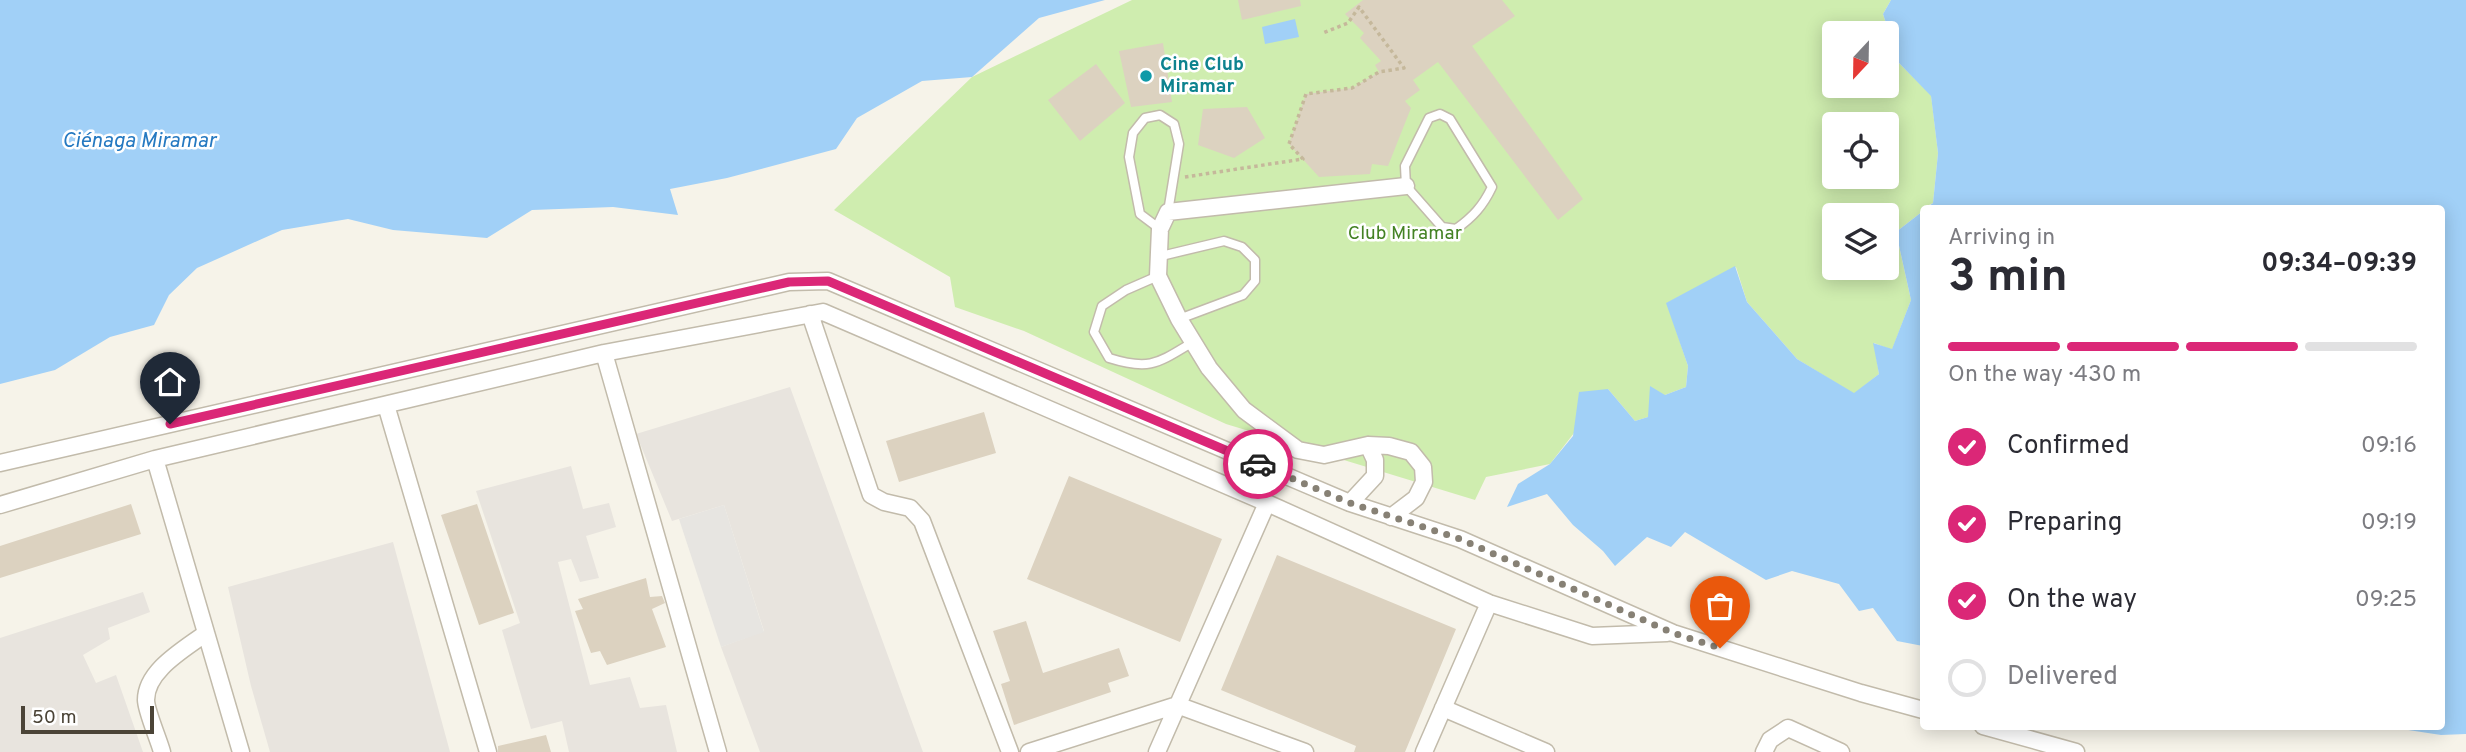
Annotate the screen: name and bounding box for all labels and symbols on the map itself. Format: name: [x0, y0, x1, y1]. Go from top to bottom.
north arrow: [1822, 21, 1899, 98]
place label: Cine Club Miramar: [1160, 53, 1244, 99]
marker: Cine Club Miramar: [1138, 68, 1154, 84]
water label: Ciénaga Miramar: [62, 128, 218, 155]
park label: Club Miramar: [1348, 222, 1463, 246]
pin: [140, 352, 200, 424]
courier: [1223, 429, 1293, 499]
pin: [1690, 576, 1750, 648]
scale bar: [21, 703, 154, 735]

